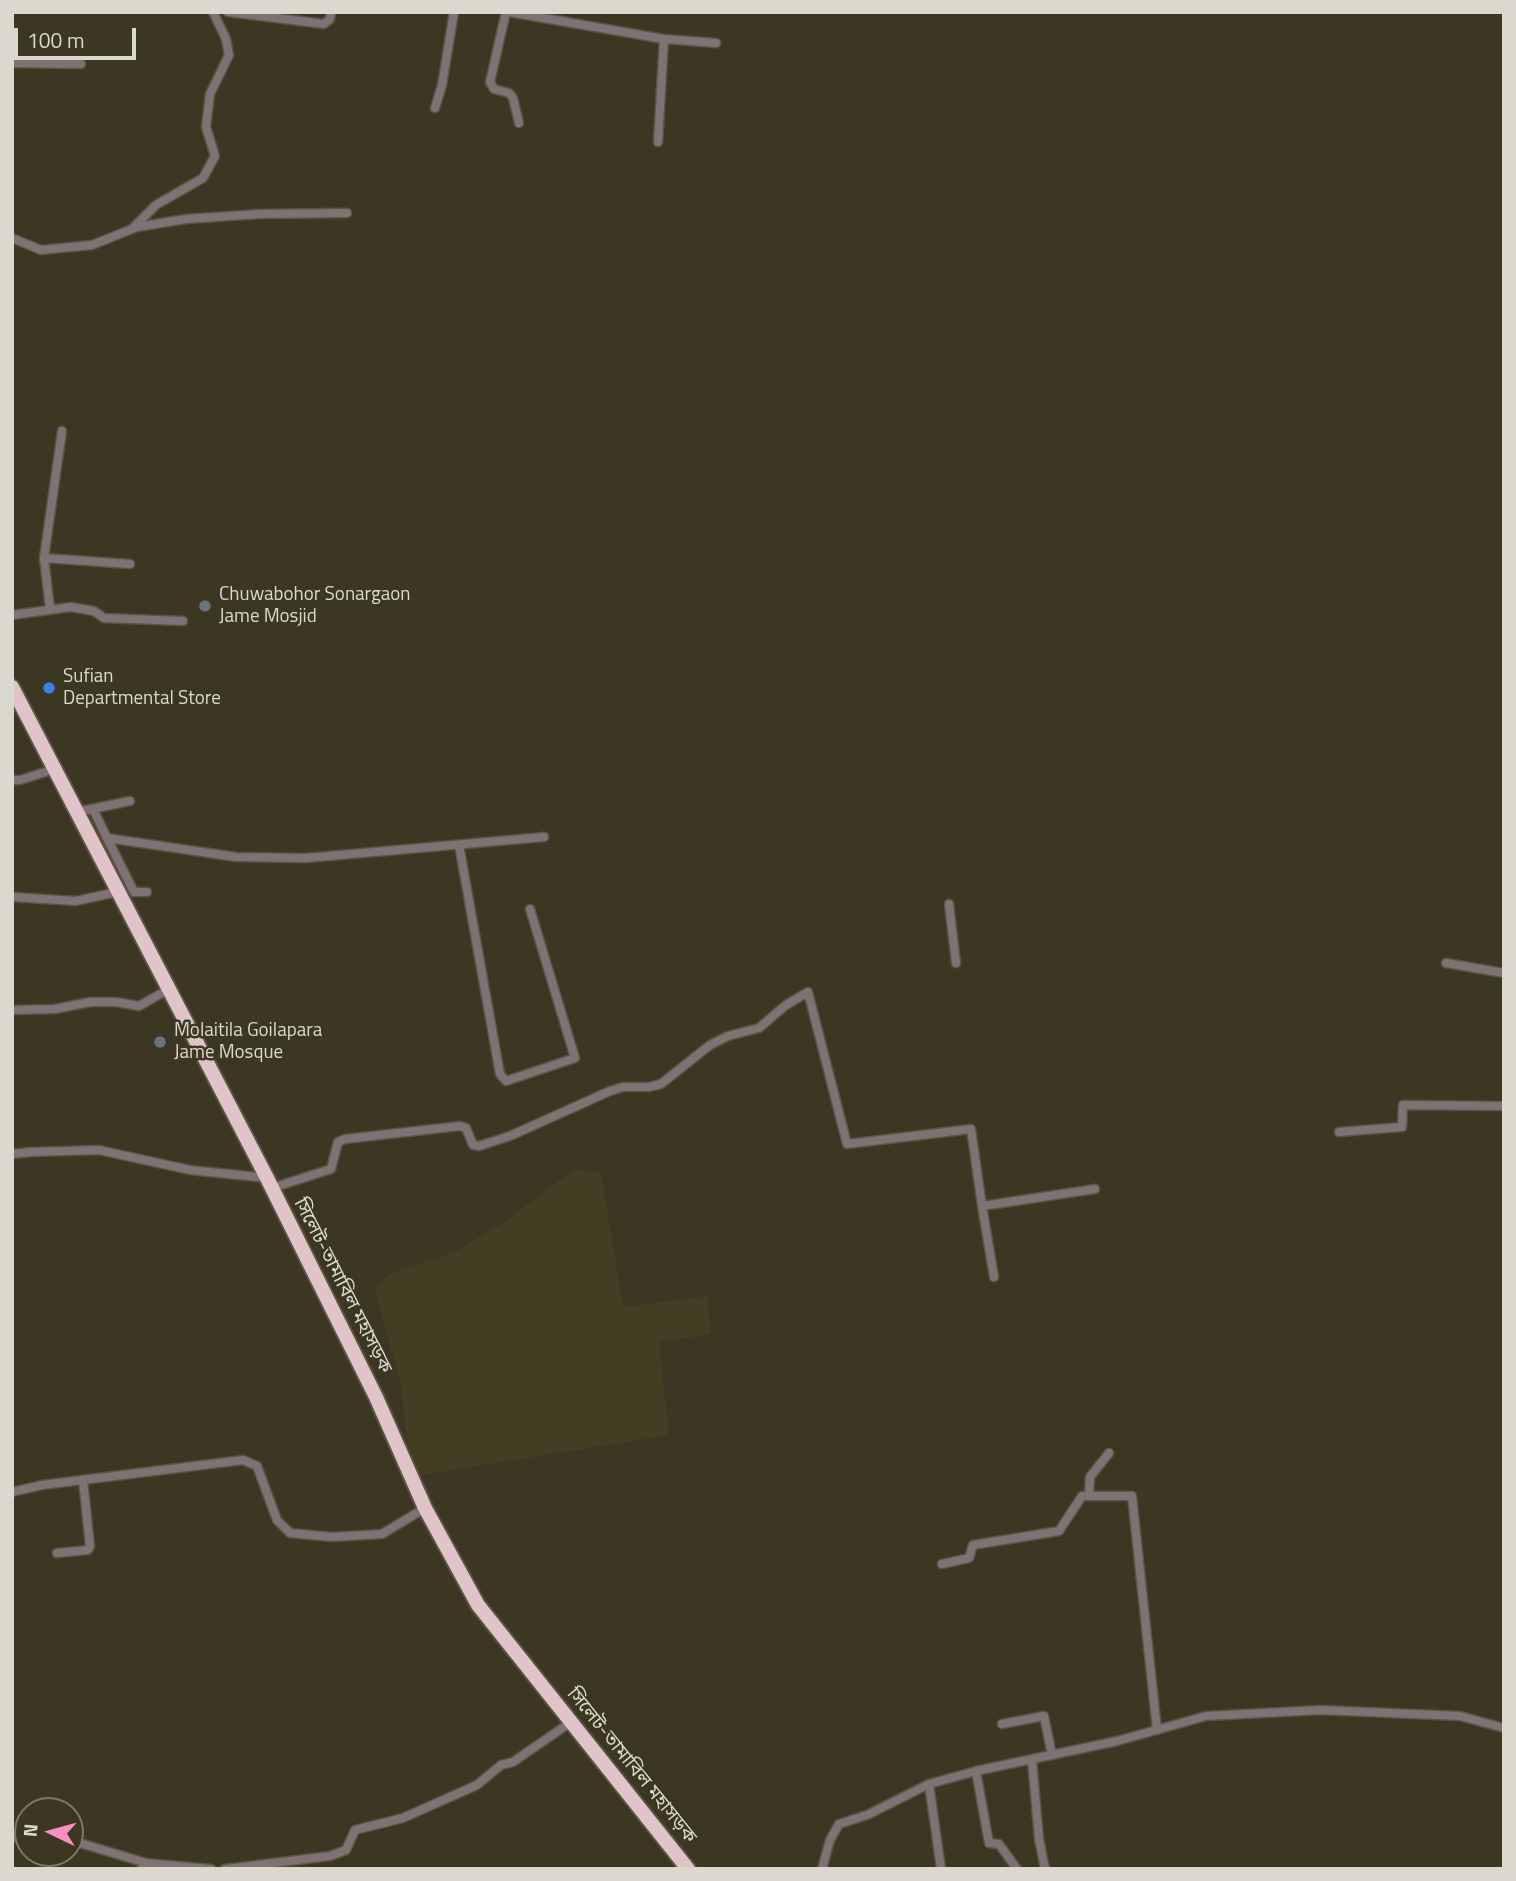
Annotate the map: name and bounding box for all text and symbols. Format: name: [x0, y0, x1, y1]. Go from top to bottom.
scale bar: [18, 14, 140, 58]
text: 100 m: [27, 24, 84, 56]
place label: Chuwabohor Sonargaon Jame Mosjid: [219, 584, 411, 628]
marker: Chuwabohor Sonargaon Jame Mosjid: [197, 598, 213, 614]
place label: Sufian Departmental Store: [63, 666, 221, 710]
marker: Sufian Departmental Store: [41, 680, 57, 696]
place label: Molaitila Goilapara Jame Mosque: [174, 1020, 322, 1064]
marker: Molaitila Goilapara Jame Mosque: [152, 1034, 168, 1050]
street label: সিলেট-তামাবিল মহাসড়ক: [288, 1195, 396, 1377]
street label: সিলেট-তামাবিল মহাসড়ক: [561, 1684, 701, 1848]
north arrow: [14, 1797, 84, 1867]
text: N: [15, 1822, 45, 1838]

